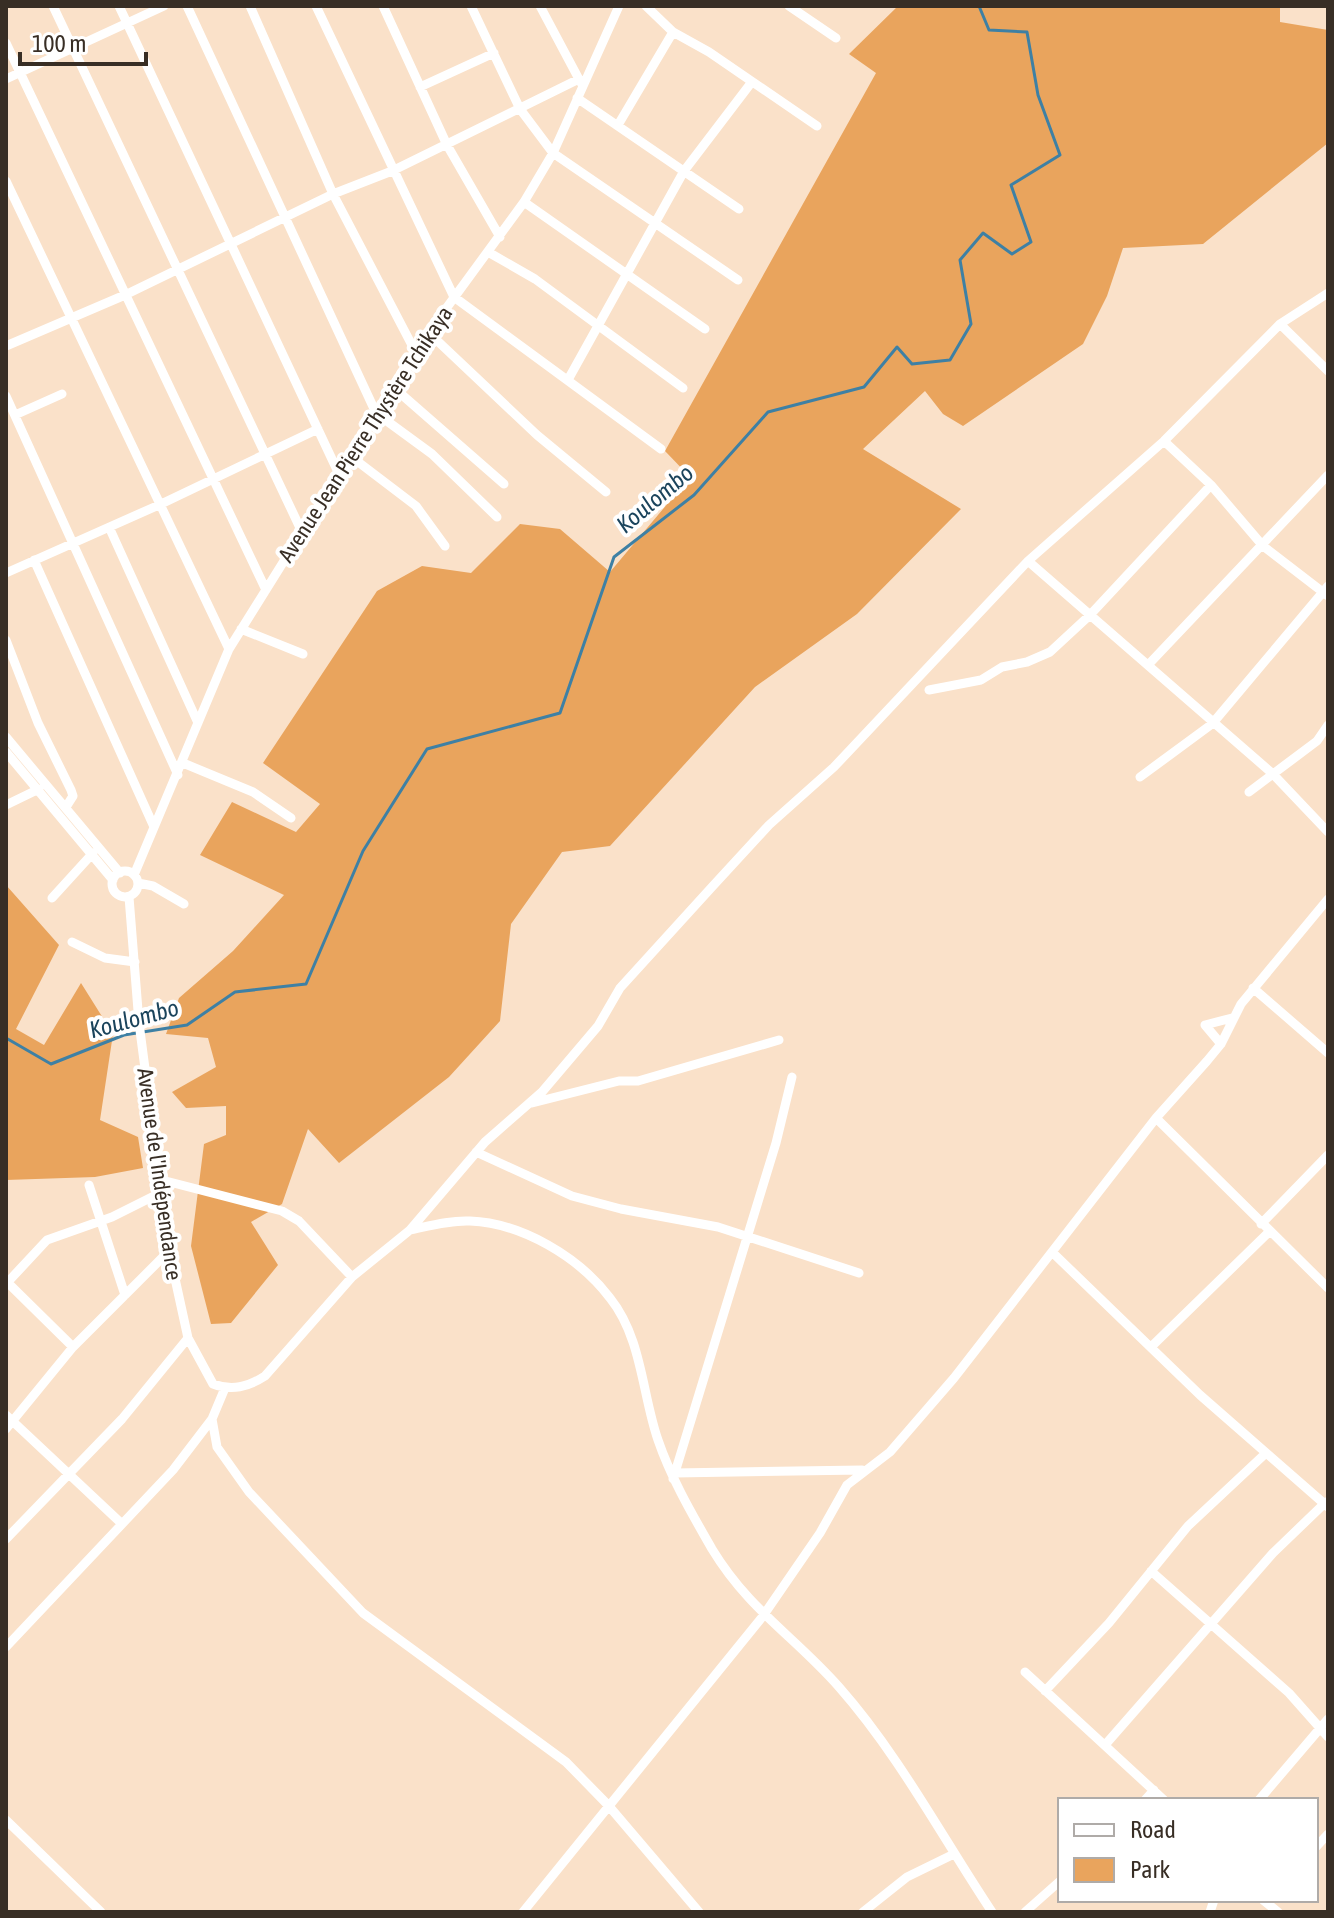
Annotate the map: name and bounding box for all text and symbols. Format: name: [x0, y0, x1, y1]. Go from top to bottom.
scale bar: [20, 16, 146, 66]
text: 100 m: [32, 30, 86, 57]
street label: Avenue Jean Pierre Thystère Tchikaya: [272, 301, 458, 567]
water label: Koulombo: [611, 459, 698, 538]
water label: Koulombo: [86, 994, 181, 1043]
street label: Avenue de l'Indépendance: [132, 1066, 188, 1282]
legend: [1058, 1798, 1318, 1902]
text: Road: [1130, 1816, 1176, 1843]
text: Park: [1130, 1856, 1171, 1883]

